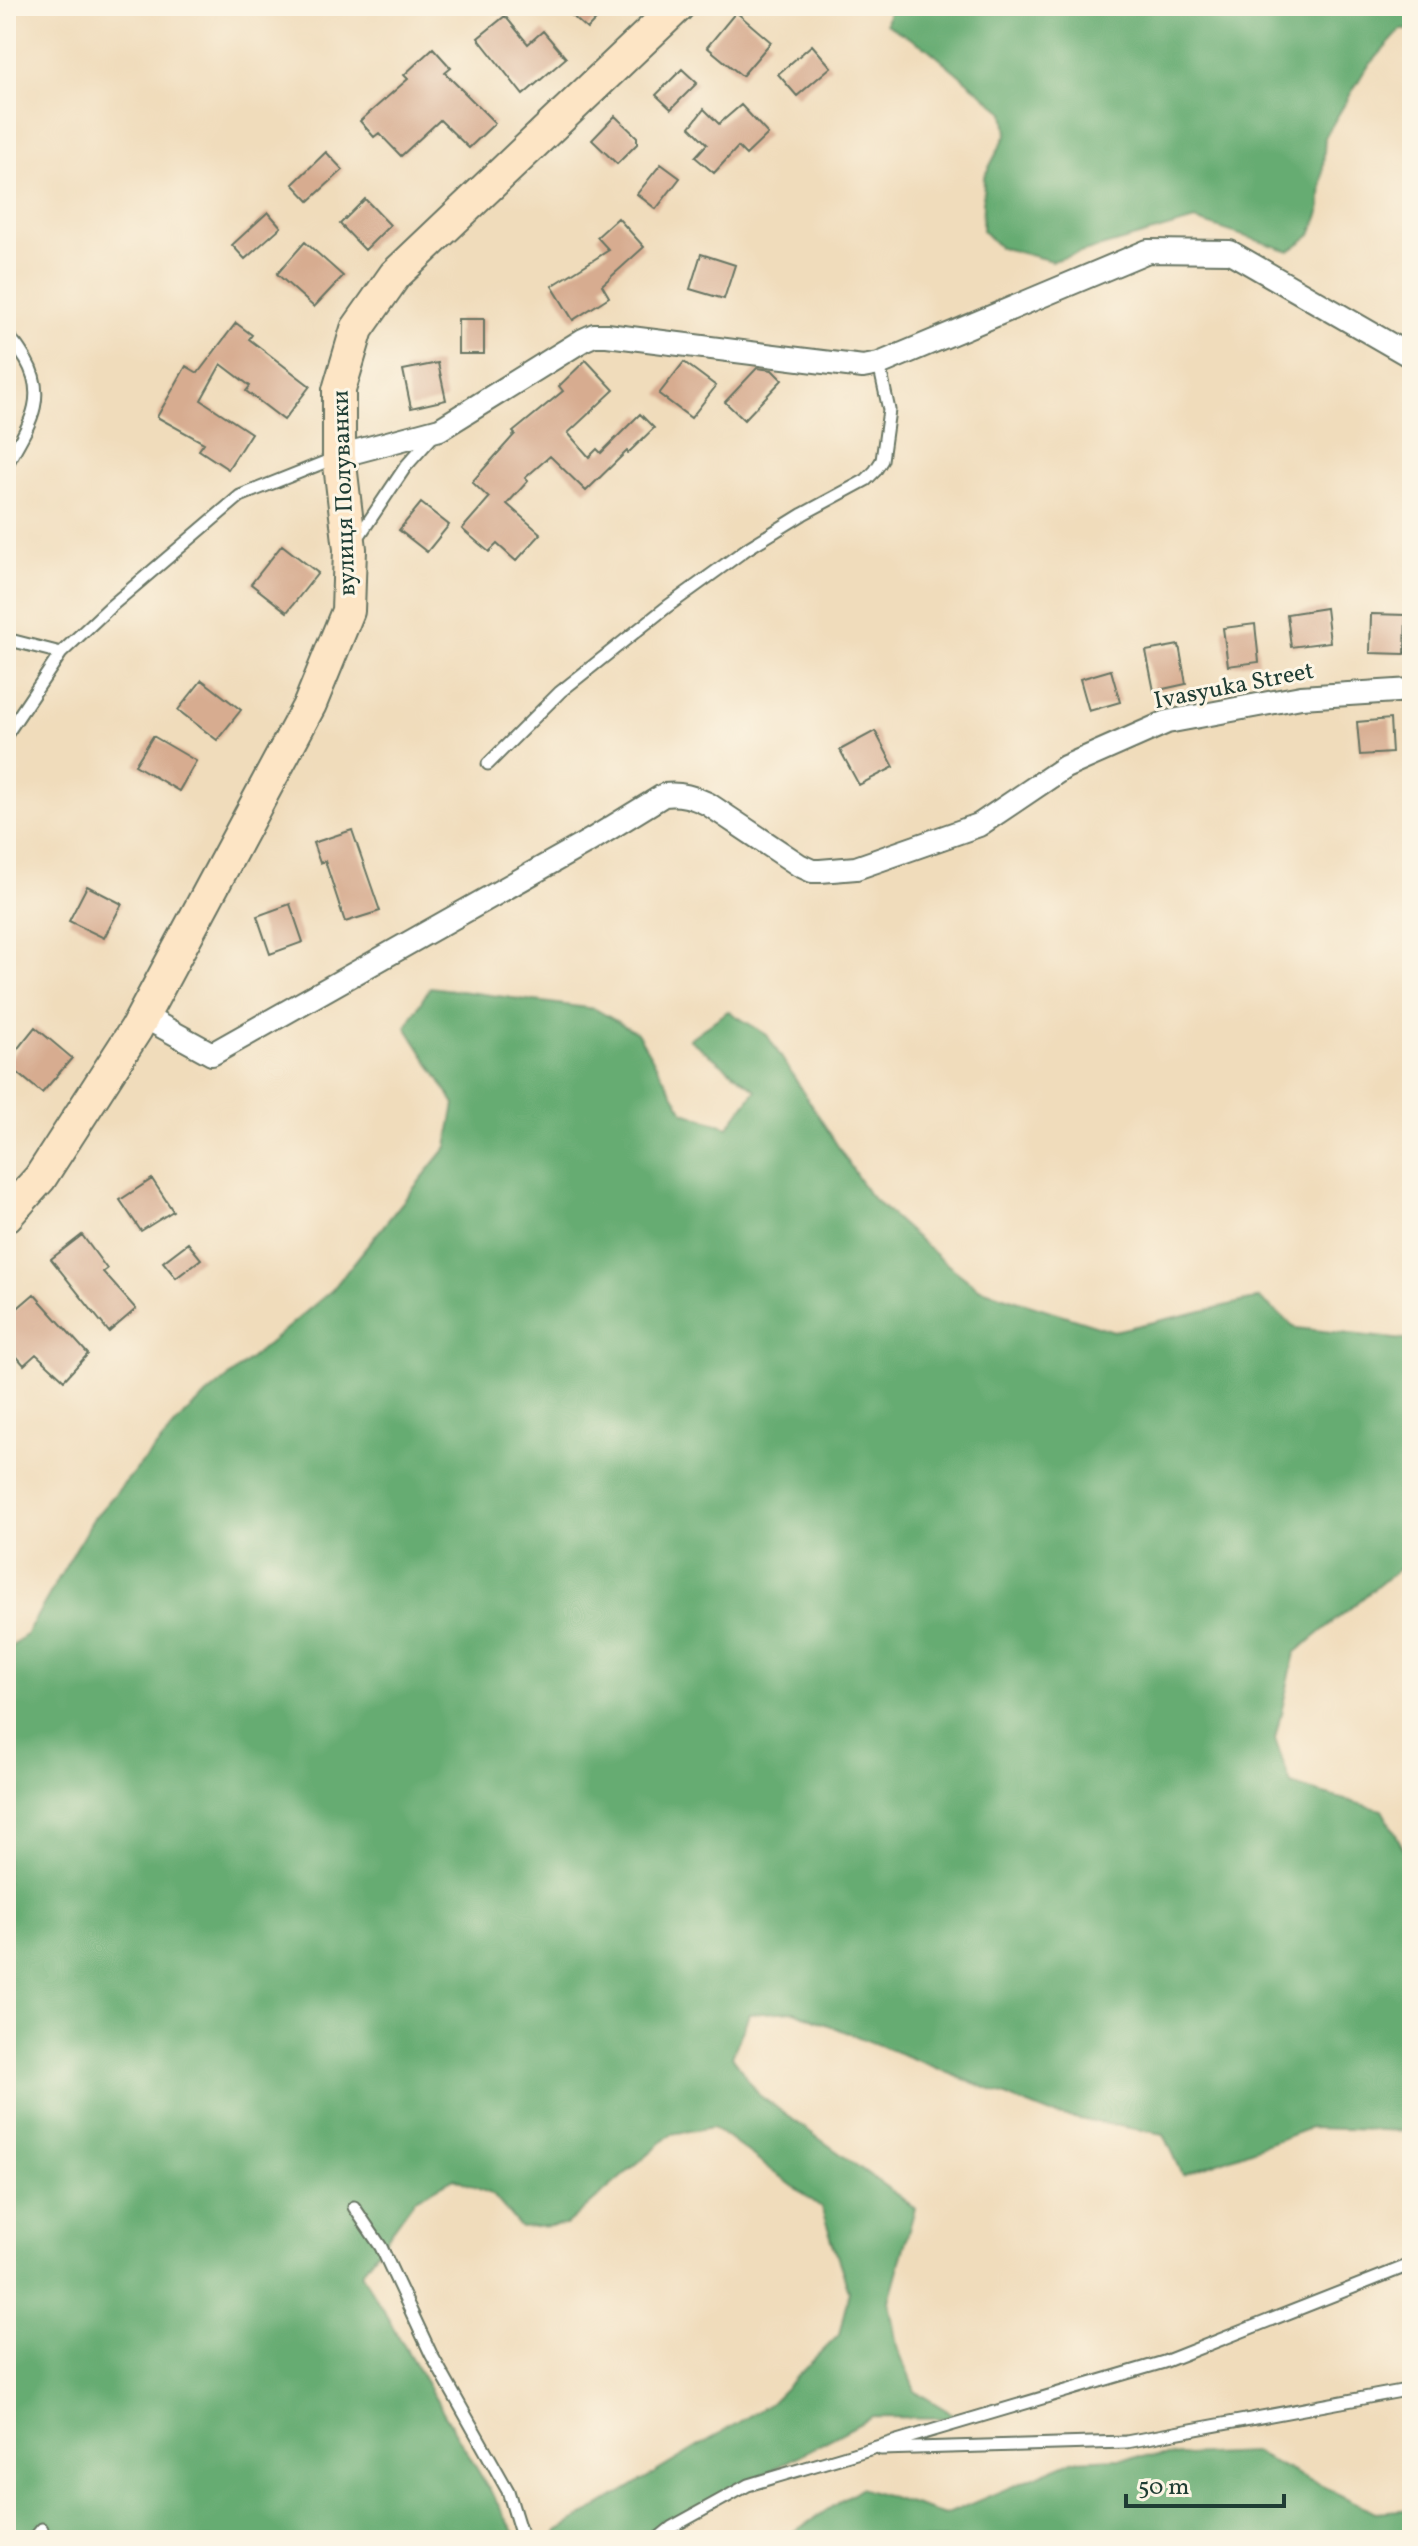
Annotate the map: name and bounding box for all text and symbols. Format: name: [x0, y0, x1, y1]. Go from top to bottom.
street label: вулиця Полуванки: [324, 389, 366, 597]
street label: Ivasyuka Street: [1151, 655, 1317, 719]
scale bar: [1126, 2458, 1284, 2508]
text: 50 m: [1138, 2471, 1190, 2505]

